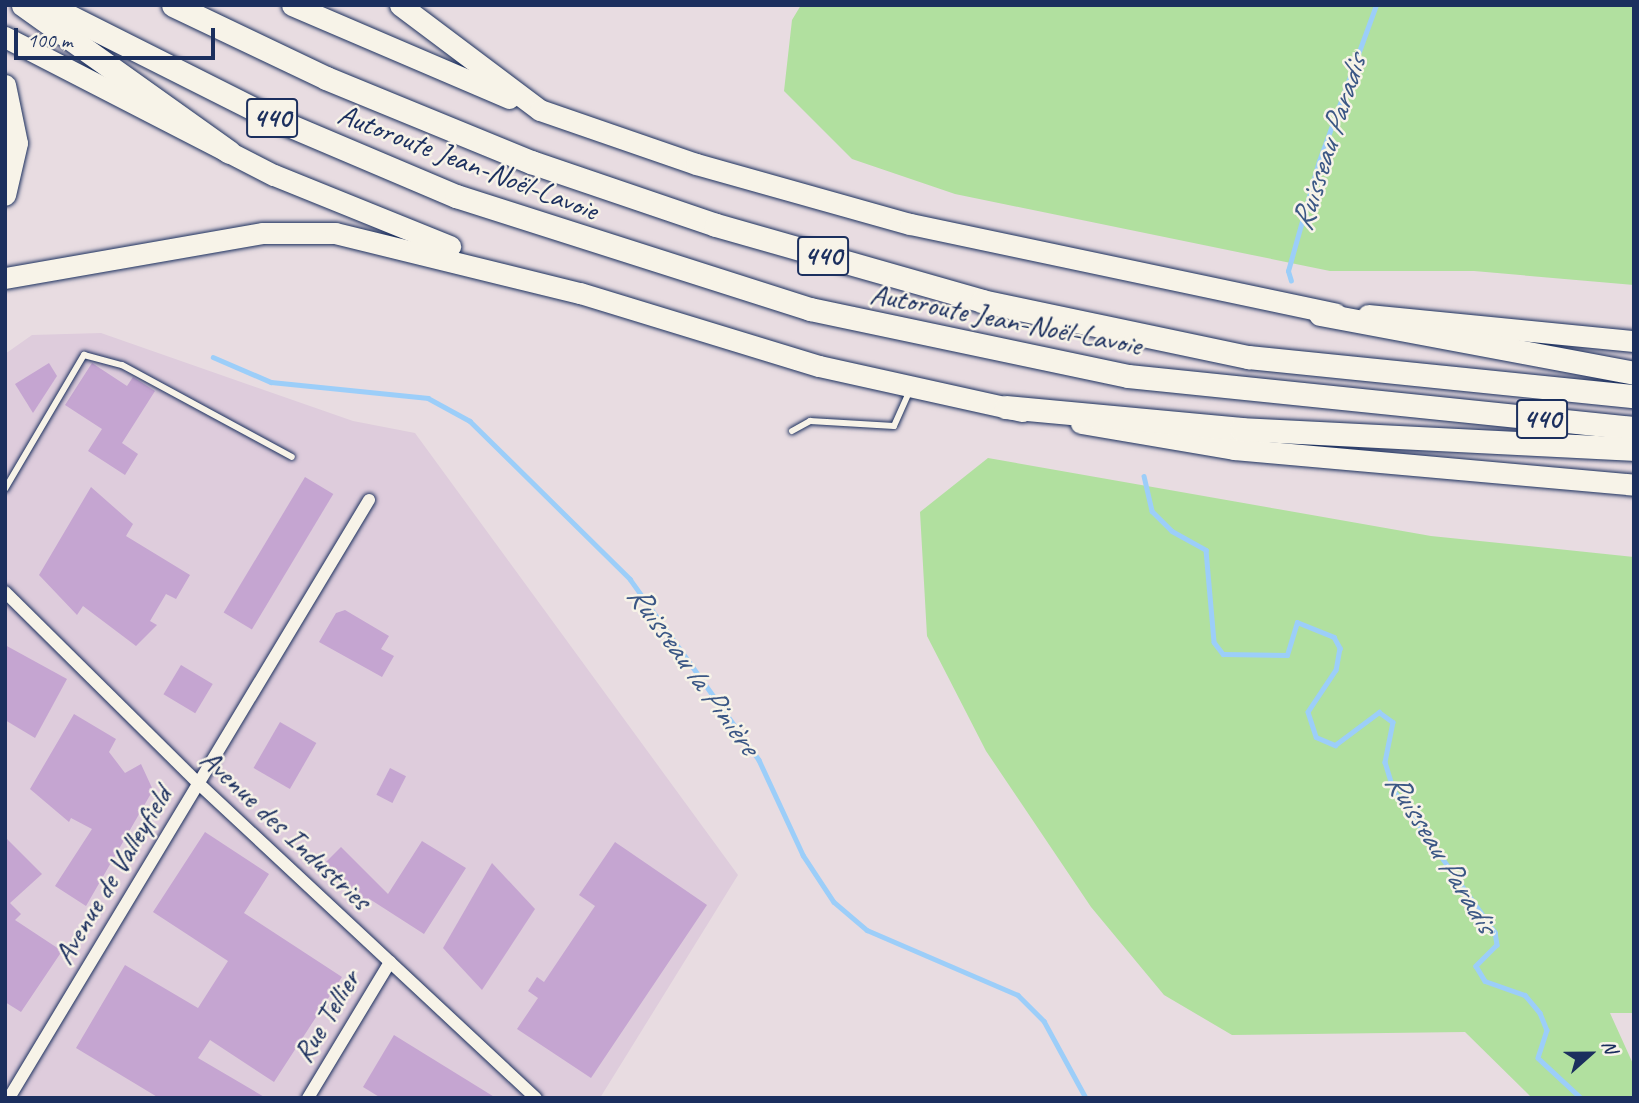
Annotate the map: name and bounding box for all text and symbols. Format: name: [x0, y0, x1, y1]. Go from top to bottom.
scale bar: [18, 14, 219, 58]
text: 100 m: [27, 27, 72, 53]
water label: Ruisseau Paradis: [1283, 51, 1375, 235]
road number: 440: [246, 94, 298, 142]
street label: Autoroute Jean-Noël-Lavoie: [334, 96, 602, 228]
road number: 440: [797, 232, 849, 280]
street label: Autoroute Jean-Noël-Lavoie: [868, 275, 1144, 363]
road number: 440: [1516, 394, 1568, 444]
water label: Ruisseau la Pinière: [618, 577, 768, 763]
street label: Avenue des Industries: [193, 741, 379, 917]
water label: Ruisseau Paradis: [1377, 766, 1505, 940]
street label: Avenue de Valleyfield: [45, 779, 179, 971]
street label: Rue Tellier: [285, 964, 367, 1068]
north arrow: [1555, 1019, 1625, 1089]
text: N: [1596, 1037, 1623, 1056]

